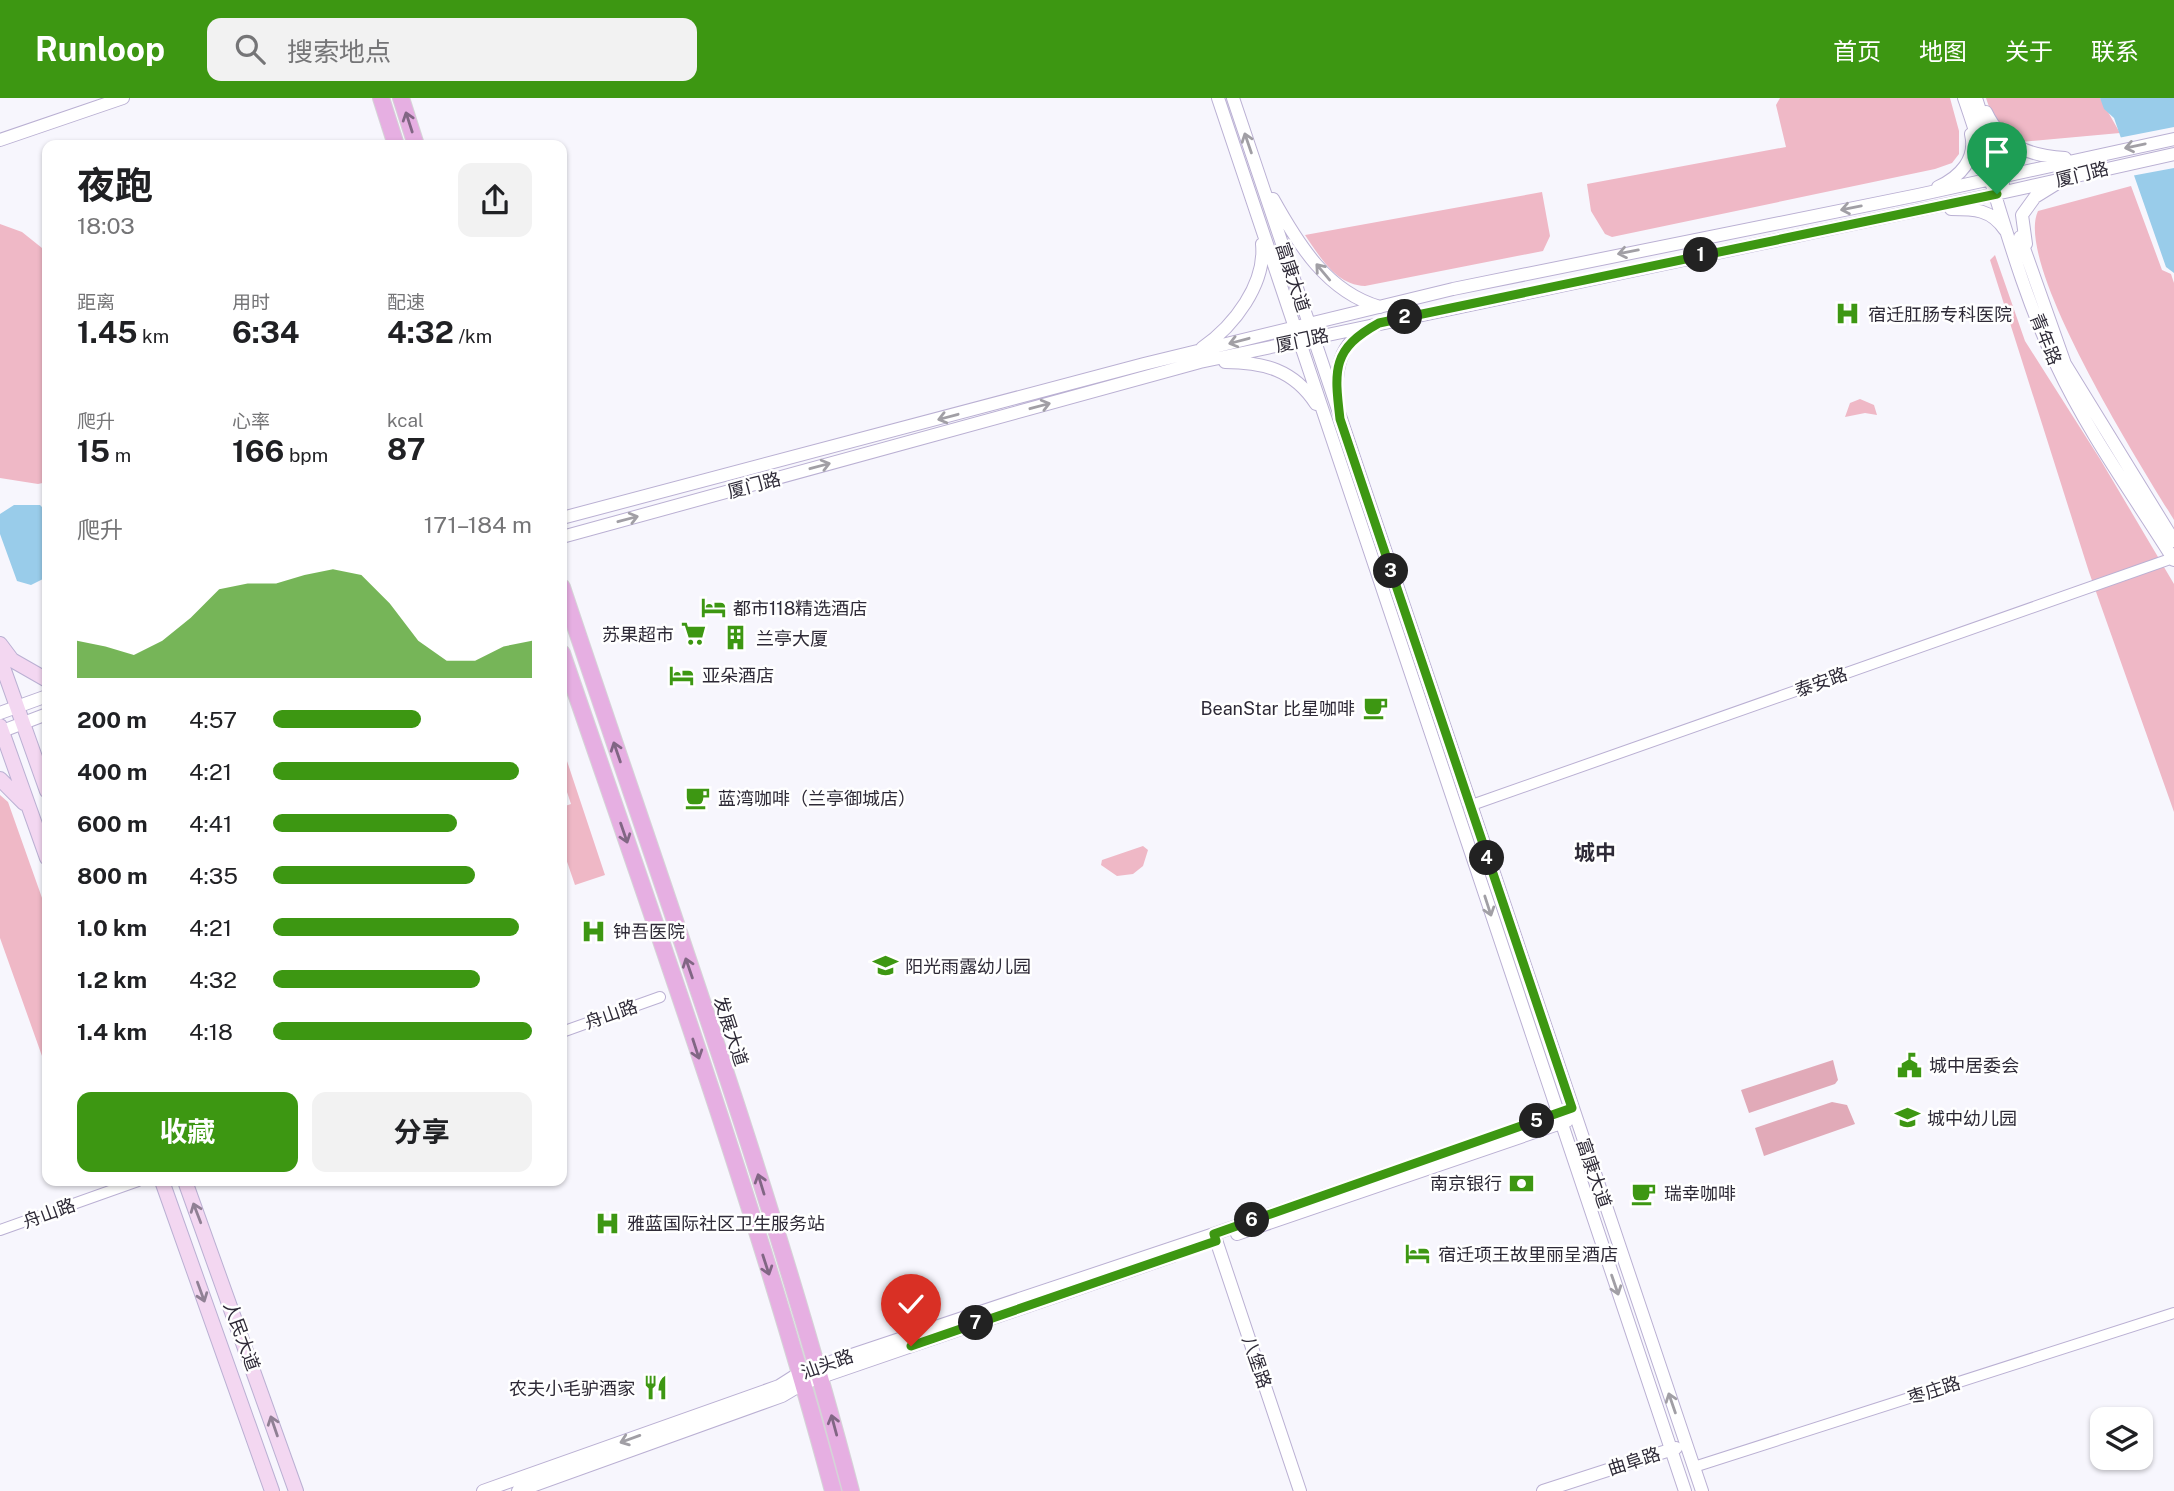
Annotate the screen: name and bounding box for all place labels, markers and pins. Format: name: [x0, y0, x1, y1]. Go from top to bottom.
pin: [1967, 122, 2027, 194]
pin: 1: [1684, 238, 1718, 272]
pin: 2: [1388, 300, 1422, 334]
hospital icon: 宿迁肛肠专科医院: [1834, 300, 1862, 328]
place label: 宿迁肛肠专科医院: [1868, 304, 2012, 325]
pin: 3: [1374, 554, 1408, 588]
hotel icon: 都市118精选酒店: [699, 594, 727, 622]
place label: 都市118精选酒店: [733, 598, 867, 619]
supermarket icon: 苏果超市: [680, 620, 708, 648]
place label: 苏果超市: [602, 624, 674, 645]
building icon: 兰亭大厦: [722, 624, 750, 652]
place label: 兰亭大厦: [756, 628, 828, 649]
hotel icon: 亚朵酒店: [668, 661, 696, 689]
place label: 亚朵酒店: [702, 665, 774, 686]
cafe icon: BeanStar 比星咖啡: [1361, 694, 1389, 722]
place label: BeanStar 比星咖啡: [1200, 698, 1355, 719]
cafe icon: 蓝湾咖啡（兰亭御城店）: [684, 784, 712, 812]
place label: 蓝湾咖啡（兰亭御城店）: [718, 788, 916, 809]
pin: 4: [1470, 840, 1504, 876]
hospital icon: 钟吾医院: [579, 917, 607, 945]
place label: 钟吾医院: [613, 921, 685, 942]
school or university icon: 阳光雨露幼儿园: [871, 952, 899, 980]
place label: 阳光雨露幼儿园: [905, 956, 1031, 977]
public building icon: 城中居委会: [1895, 1051, 1923, 1079]
place label: 城中居委会: [1929, 1055, 2019, 1076]
pin: 5: [1520, 1104, 1554, 1138]
school or university icon: 城中幼儿园: [1893, 1104, 1921, 1132]
place label: 城中幼儿园: [1927, 1108, 2017, 1129]
bank icon: 南京银行: [1508, 1169, 1536, 1197]
place label: 南京银行: [1430, 1173, 1502, 1194]
cafe icon: 瑞幸咖啡: [1630, 1179, 1658, 1207]
place label: 瑞幸咖啡: [1664, 1183, 1736, 1204]
pin: 6: [1234, 1202, 1270, 1238]
hospital icon: 雅蓝国际社区卫生服务站: [593, 1209, 621, 1237]
place label: 雅蓝国际社区卫生服务站: [627, 1213, 825, 1234]
hotel icon: 宿迁项王故里丽呈酒店: [1404, 1240, 1432, 1268]
place label: 宿迁项王故里丽呈酒店: [1438, 1244, 1618, 1265]
pin: [881, 1274, 941, 1346]
pin: 7: [958, 1306, 993, 1340]
restaurant icon: 农夫小毛驴酒家: [641, 1374, 669, 1402]
place label: 农夫小毛驴酒家: [509, 1378, 635, 1399]

